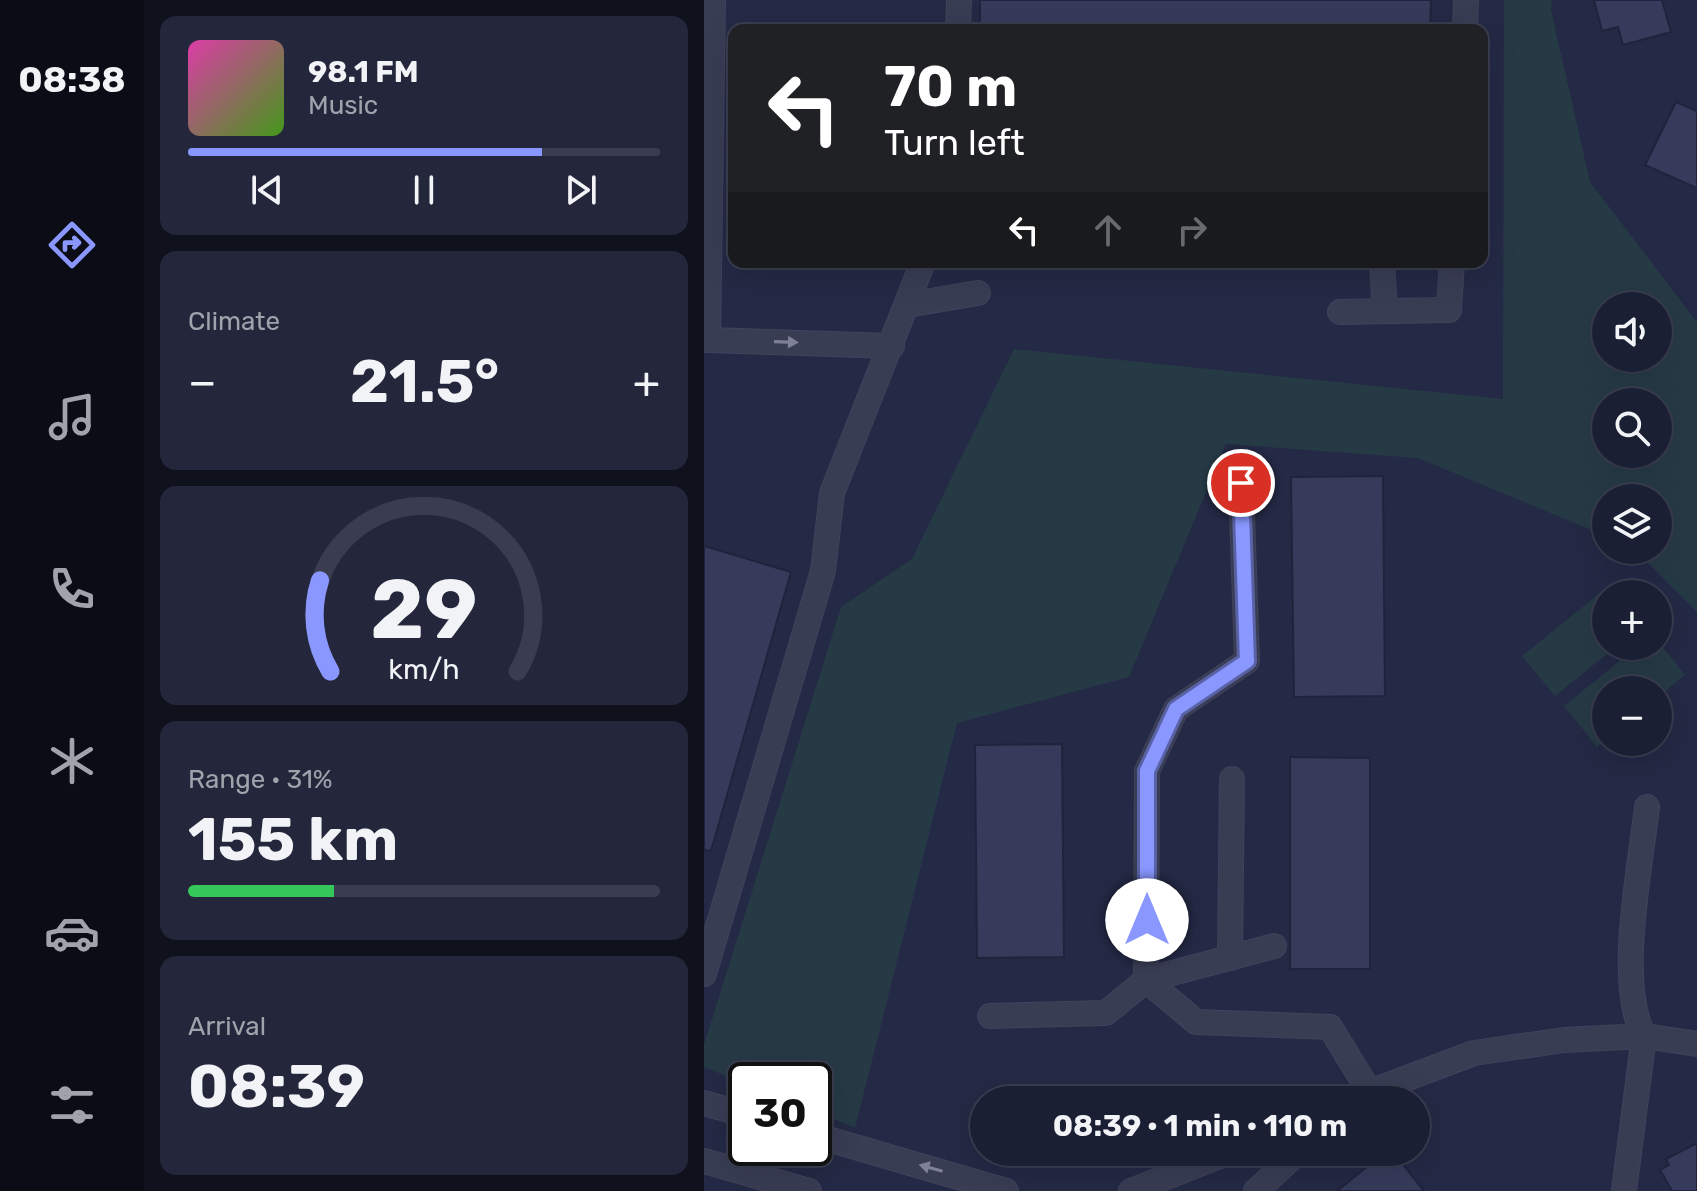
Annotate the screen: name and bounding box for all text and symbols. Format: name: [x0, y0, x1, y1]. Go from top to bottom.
text: 98.1 FM: [308, 54, 419, 90]
text: 70 m: [884, 54, 1017, 120]
icon: left: [752, 56, 856, 160]
text: 08:38: [18, 58, 126, 101]
text: Music: [308, 90, 378, 121]
text: Turn left: [884, 121, 1025, 164]
icon: previous: [245, 168, 289, 212]
icon: pause: [402, 168, 446, 212]
icon: next: [559, 168, 603, 212]
icon: left: [1002, 208, 1046, 252]
icon: ahead: [1086, 208, 1130, 252]
icon: right: [1170, 208, 1214, 252]
icon: directions: [44, 217, 100, 273]
map controls: [1592, 292, 1672, 756]
button: sound: [1592, 292, 1672, 372]
text: Climate: [188, 306, 280, 337]
one-way arrow: [774, 336, 799, 349]
text: 21.5°: [350, 346, 499, 417]
text: −: [188, 356, 217, 408]
text: +: [633, 356, 660, 408]
button: search: [1592, 388, 1672, 468]
icon: music: [44, 389, 100, 445]
pin: [1207, 449, 1275, 517]
icon: arrive: [1219, 461, 1263, 505]
button: layers: [1592, 484, 1672, 564]
text: 29: [370, 559, 478, 658]
icon: phone: [44, 561, 100, 617]
button: +: [1592, 580, 1672, 660]
text: km/h: [388, 652, 460, 686]
button: −: [1592, 676, 1672, 756]
icon: climate: [44, 733, 100, 789]
text: Range · 31%: [188, 764, 333, 795]
text: 155 km: [188, 804, 398, 875]
position arrow: [1105, 878, 1189, 962]
icon: car: [44, 905, 100, 961]
text: Arrival: [188, 1011, 266, 1042]
text: 08:39: [188, 1051, 365, 1122]
speed limit sign: 30: [728, 1062, 832, 1166]
icon: filters: [44, 1077, 100, 1133]
text: 08:39 · 1 min · 110 m: [1053, 1108, 1347, 1144]
one-way arrow: [919, 1161, 943, 1174]

